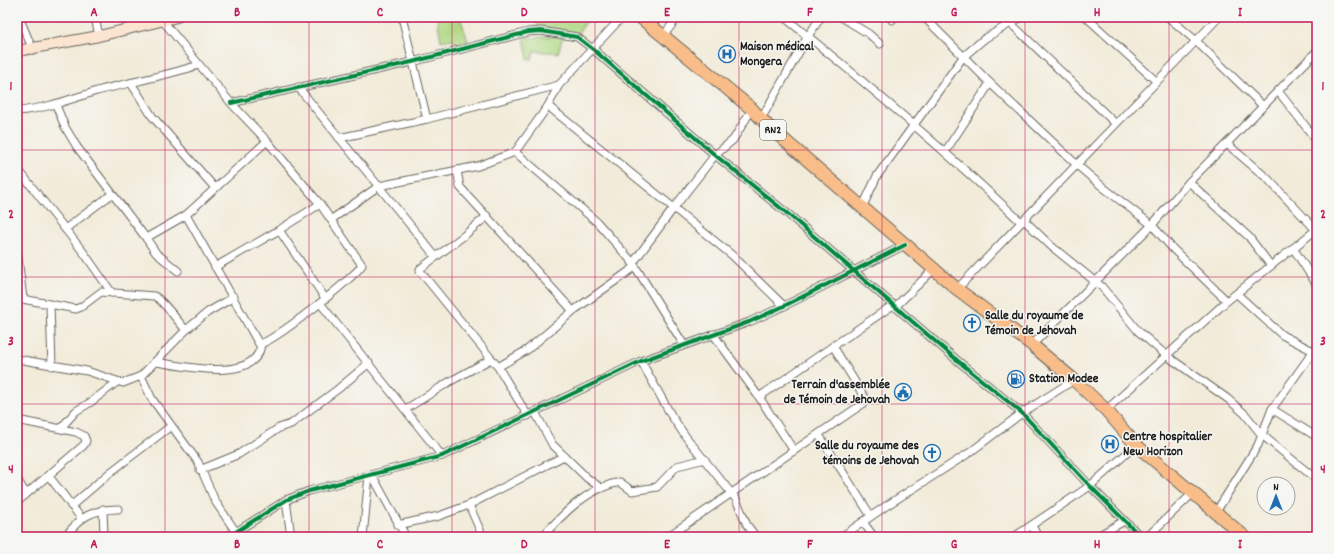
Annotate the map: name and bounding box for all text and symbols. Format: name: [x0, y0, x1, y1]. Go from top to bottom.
text: A: [90, 4, 98, 23]
text: B: [234, 4, 240, 23]
text: C: [377, 4, 384, 23]
text: D: [521, 4, 528, 23]
text: E: [664, 4, 671, 23]
text: F: [807, 4, 813, 23]
text: G: [951, 4, 958, 23]
text: H: [1094, 4, 1101, 23]
text: I: [1238, 4, 1243, 23]
place label: Maison médical Mongera: [740, 38, 815, 72]
hospital icon: Maison médical Mongera: [717, 44, 737, 64]
text: 1: [10, 78, 13, 97]
text: 1: [1322, 78, 1325, 97]
road number: RN2: [760, 120, 786, 140]
text: 2: [8, 206, 14, 225]
text: 2: [1320, 206, 1326, 225]
place label: Salle du royaume de Témoin de Jehovah: [985, 307, 1084, 341]
church icon: Salle du royaume de Témoin de Jehovah: [962, 313, 982, 333]
text: 3: [8, 333, 14, 352]
text: 3: [1320, 333, 1326, 352]
fuel station icon: Station Modee: [1006, 369, 1026, 389]
place label: Station Modee: [1029, 370, 1099, 389]
place label: Terrain d'assemblée de Témoin de Jehovah: [784, 376, 890, 410]
public building icon: Terrain d'assemblée de Témoin de Jehovah: [893, 382, 913, 402]
place label: Centre hospitalier New Horizon: [1123, 428, 1213, 462]
hospital icon: Centre hospitalier New Horizon: [1100, 434, 1120, 454]
place label: Salle du royaume des témoins de Jehovah: [815, 437, 920, 471]
church icon: Salle du royaume des témoins de Jehovah: [922, 443, 942, 463]
text: 4: [8, 461, 14, 480]
text: 4: [1320, 461, 1326, 480]
north arrow: [1256, 476, 1296, 516]
text: N: [1273, 480, 1279, 496]
text: A: [90, 536, 98, 554]
text: B: [234, 536, 240, 554]
text: C: [377, 536, 384, 554]
text: D: [521, 536, 528, 554]
text: E: [664, 536, 671, 554]
text: F: [807, 536, 813, 554]
text: G: [951, 536, 958, 554]
text: H: [1094, 536, 1101, 554]
text: I: [1238, 536, 1243, 554]

